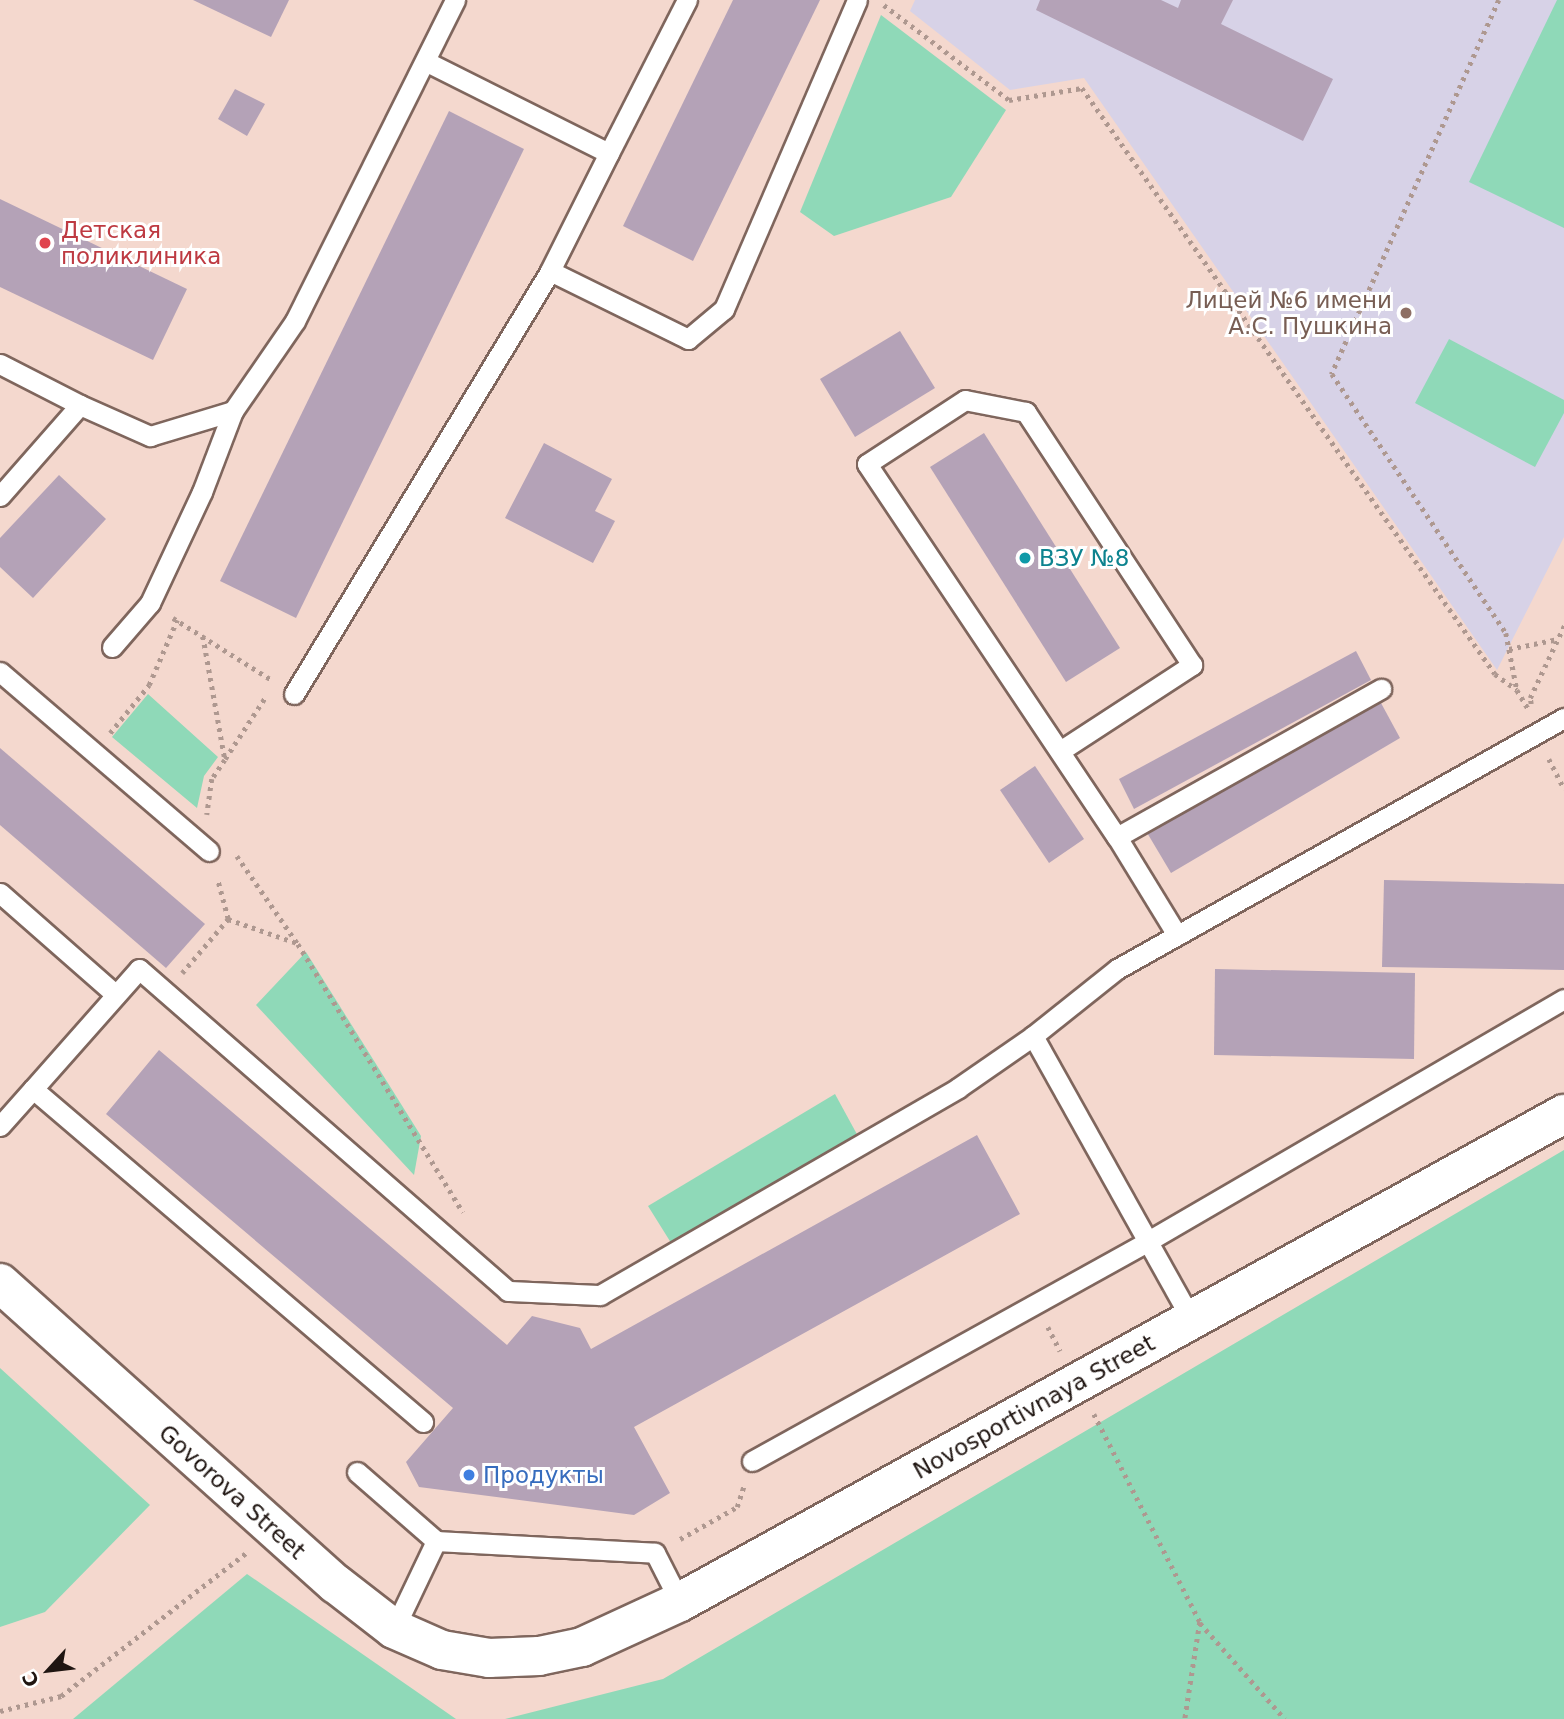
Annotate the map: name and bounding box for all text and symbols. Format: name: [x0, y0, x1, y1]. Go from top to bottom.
place label: Детская поликлиника: [61, 216, 221, 270]
marker: Детская поликлиника: [35, 233, 55, 253]
place label: Лицей №6 имени А.С. Пушкина: [1185, 286, 1392, 340]
marker: Лицей №6 имени А.С. Пушкина: [1398, 305, 1414, 321]
place label: ВЗУ №8: [1039, 544, 1129, 572]
marker: ВЗУ №8: [1017, 550, 1033, 566]
street label: Novosportivnaya Street: [909, 1329, 1159, 1485]
street label: Govorova Street: [153, 1419, 311, 1565]
place label: Продукты: [483, 1461, 604, 1489]
marker: Продукты: [461, 1467, 477, 1483]
north arrow: [14, 1635, 84, 1705]
text: С: [17, 1668, 43, 1691]

